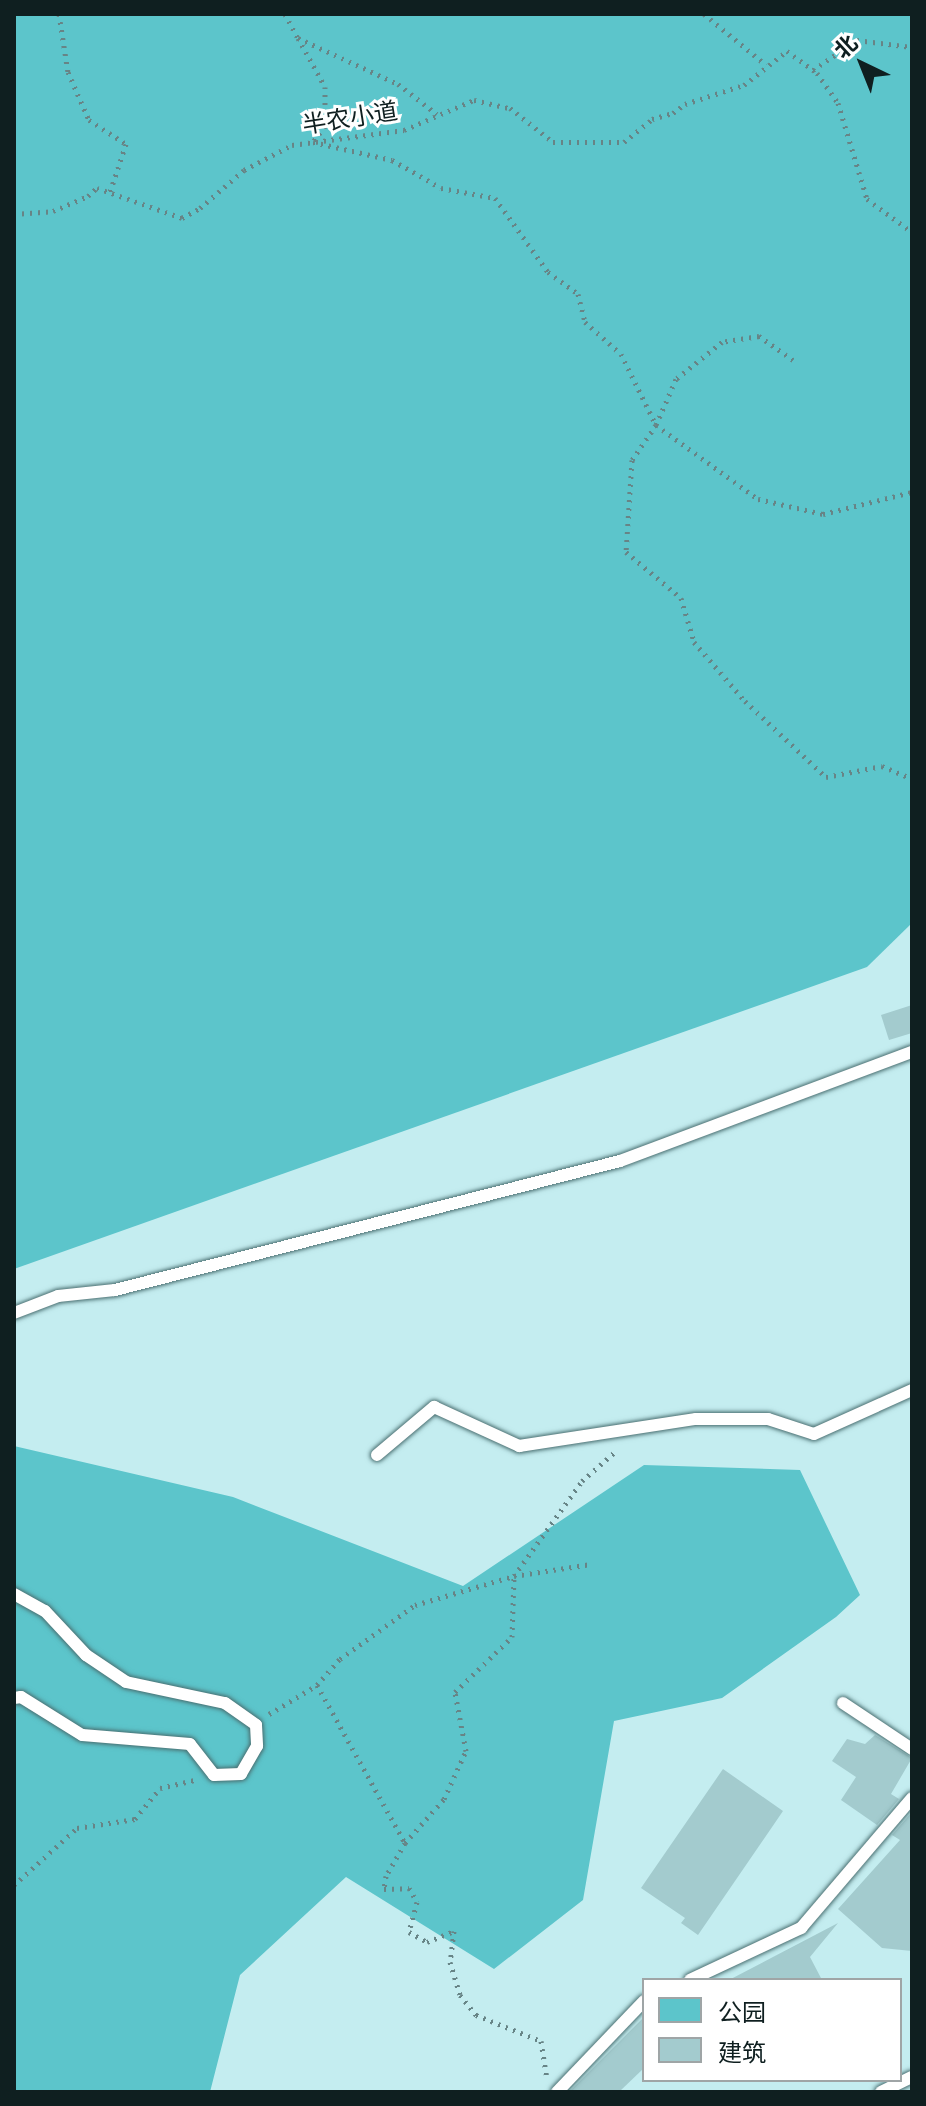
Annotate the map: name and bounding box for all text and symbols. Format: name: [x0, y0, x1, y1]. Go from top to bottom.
north arrow: [822, 24, 902, 104]
text: 北: [829, 29, 863, 63]
street label: 半农小道: [300, 96, 400, 140]
legend: [642, 1978, 902, 2082]
text: 公园: [718, 1998, 766, 2027]
text: 建筑: [718, 2038, 766, 2067]

